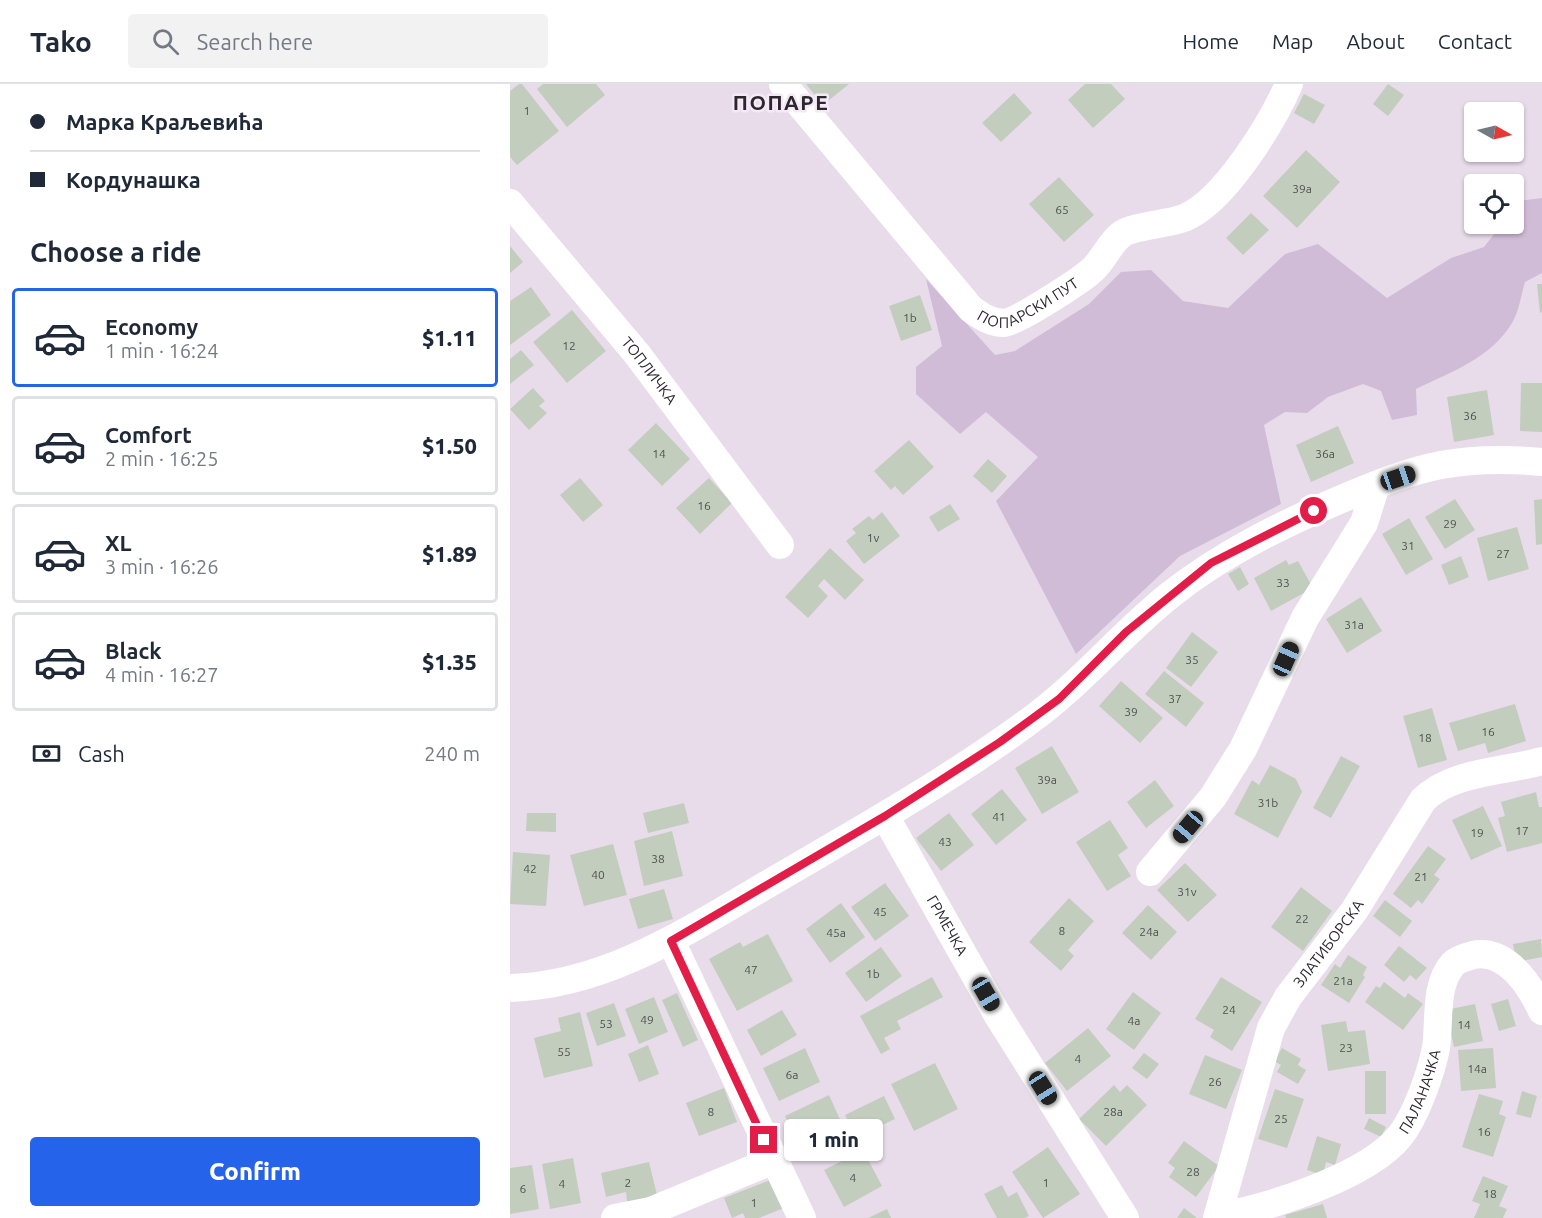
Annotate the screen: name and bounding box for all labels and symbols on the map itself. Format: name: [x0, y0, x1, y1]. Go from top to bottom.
district label: ПОПАРЕ: [733, 90, 829, 114]
north arrow: [1464, 102, 1524, 162]
house number: 1: [524, 104, 530, 117]
house number: 39a: [1292, 182, 1312, 195]
house number: 65: [1055, 203, 1069, 216]
street label: ПОПАРСКИ ПУТ: [975, 274, 1082, 331]
house number: 1b: [903, 311, 917, 324]
street label: ТОПЛИЧКА: [619, 333, 681, 408]
house number: 12: [562, 339, 576, 352]
house number: 36: [1463, 409, 1477, 422]
house number: 14: [652, 447, 666, 460]
house number: 36a: [1315, 447, 1335, 460]
car: [1378, 464, 1418, 492]
route start: [1300, 497, 1327, 524]
house number: 16: [697, 499, 711, 512]
house number: 29: [1443, 517, 1457, 530]
house number: 1v: [867, 531, 879, 544]
house number: 31: [1401, 539, 1415, 552]
house number: 27: [1496, 547, 1510, 560]
house number: 33: [1276, 576, 1290, 589]
house number: 31a: [1344, 618, 1364, 631]
car: [1270, 639, 1302, 679]
house number: 35: [1185, 653, 1199, 666]
house number: 37: [1168, 692, 1182, 705]
house number: 39: [1124, 705, 1138, 718]
house number: 16: [1481, 725, 1495, 738]
house number: 18: [1418, 731, 1432, 744]
house number: 39a: [1037, 773, 1057, 786]
house number: 31b: [1258, 796, 1278, 809]
car: [1170, 807, 1206, 847]
house number: 41: [992, 810, 1006, 823]
house number: 17: [1515, 824, 1529, 837]
house number: 19: [1470, 826, 1484, 839]
house number: 43: [938, 835, 952, 848]
house number: 38: [651, 852, 665, 865]
house number: 42: [523, 862, 537, 875]
house number: 40: [591, 868, 605, 881]
house number: 21: [1414, 870, 1428, 883]
house number: 31v: [1177, 885, 1197, 898]
street label: ГРМЕЧКА: [924, 892, 971, 959]
street label: ЗЛАТИБОРСКА: [1290, 896, 1367, 990]
house number: 45: [873, 905, 887, 918]
house number: 22: [1295, 912, 1309, 925]
house number: 8: [1059, 924, 1066, 937]
house number: 24a: [1139, 925, 1159, 938]
house number: 45a: [826, 926, 846, 939]
house number: 47: [744, 963, 758, 976]
house number: 1b: [866, 967, 880, 980]
car: [969, 974, 1003, 1014]
house number: 21a: [1333, 974, 1353, 987]
house number: 24: [1222, 1003, 1236, 1016]
house number: 49: [640, 1013, 654, 1026]
house number: 4a: [1128, 1014, 1140, 1027]
house number: 53: [599, 1017, 613, 1030]
house number: 14: [1457, 1018, 1471, 1031]
house number: 23: [1339, 1041, 1353, 1054]
house number: 55: [557, 1045, 571, 1058]
street label: ПАЛАНАЧКА: [1395, 1048, 1443, 1137]
house number: 4: [1075, 1052, 1082, 1065]
house number: 14a: [1467, 1062, 1487, 1075]
house number: 6a: [786, 1068, 798, 1081]
car: [1026, 1068, 1060, 1108]
house number: 26: [1208, 1075, 1222, 1088]
house number: 8: [708, 1105, 715, 1118]
house number: 28a: [1103, 1105, 1123, 1118]
house number: 25: [1274, 1112, 1288, 1125]
callout: 1 min: [785, 1119, 884, 1161]
house number: 16: [1477, 1125, 1491, 1138]
route end: [750, 1126, 777, 1153]
house number: 28: [1186, 1165, 1200, 1178]
house number: 4: [850, 1171, 857, 1184]
house number: 2: [625, 1176, 631, 1189]
house number: 1: [1043, 1176, 1049, 1189]
house number: 4: [559, 1177, 566, 1190]
house number: 6: [520, 1182, 527, 1195]
house number: 18: [1483, 1187, 1497, 1200]
house number: 1: [751, 1196, 757, 1209]

